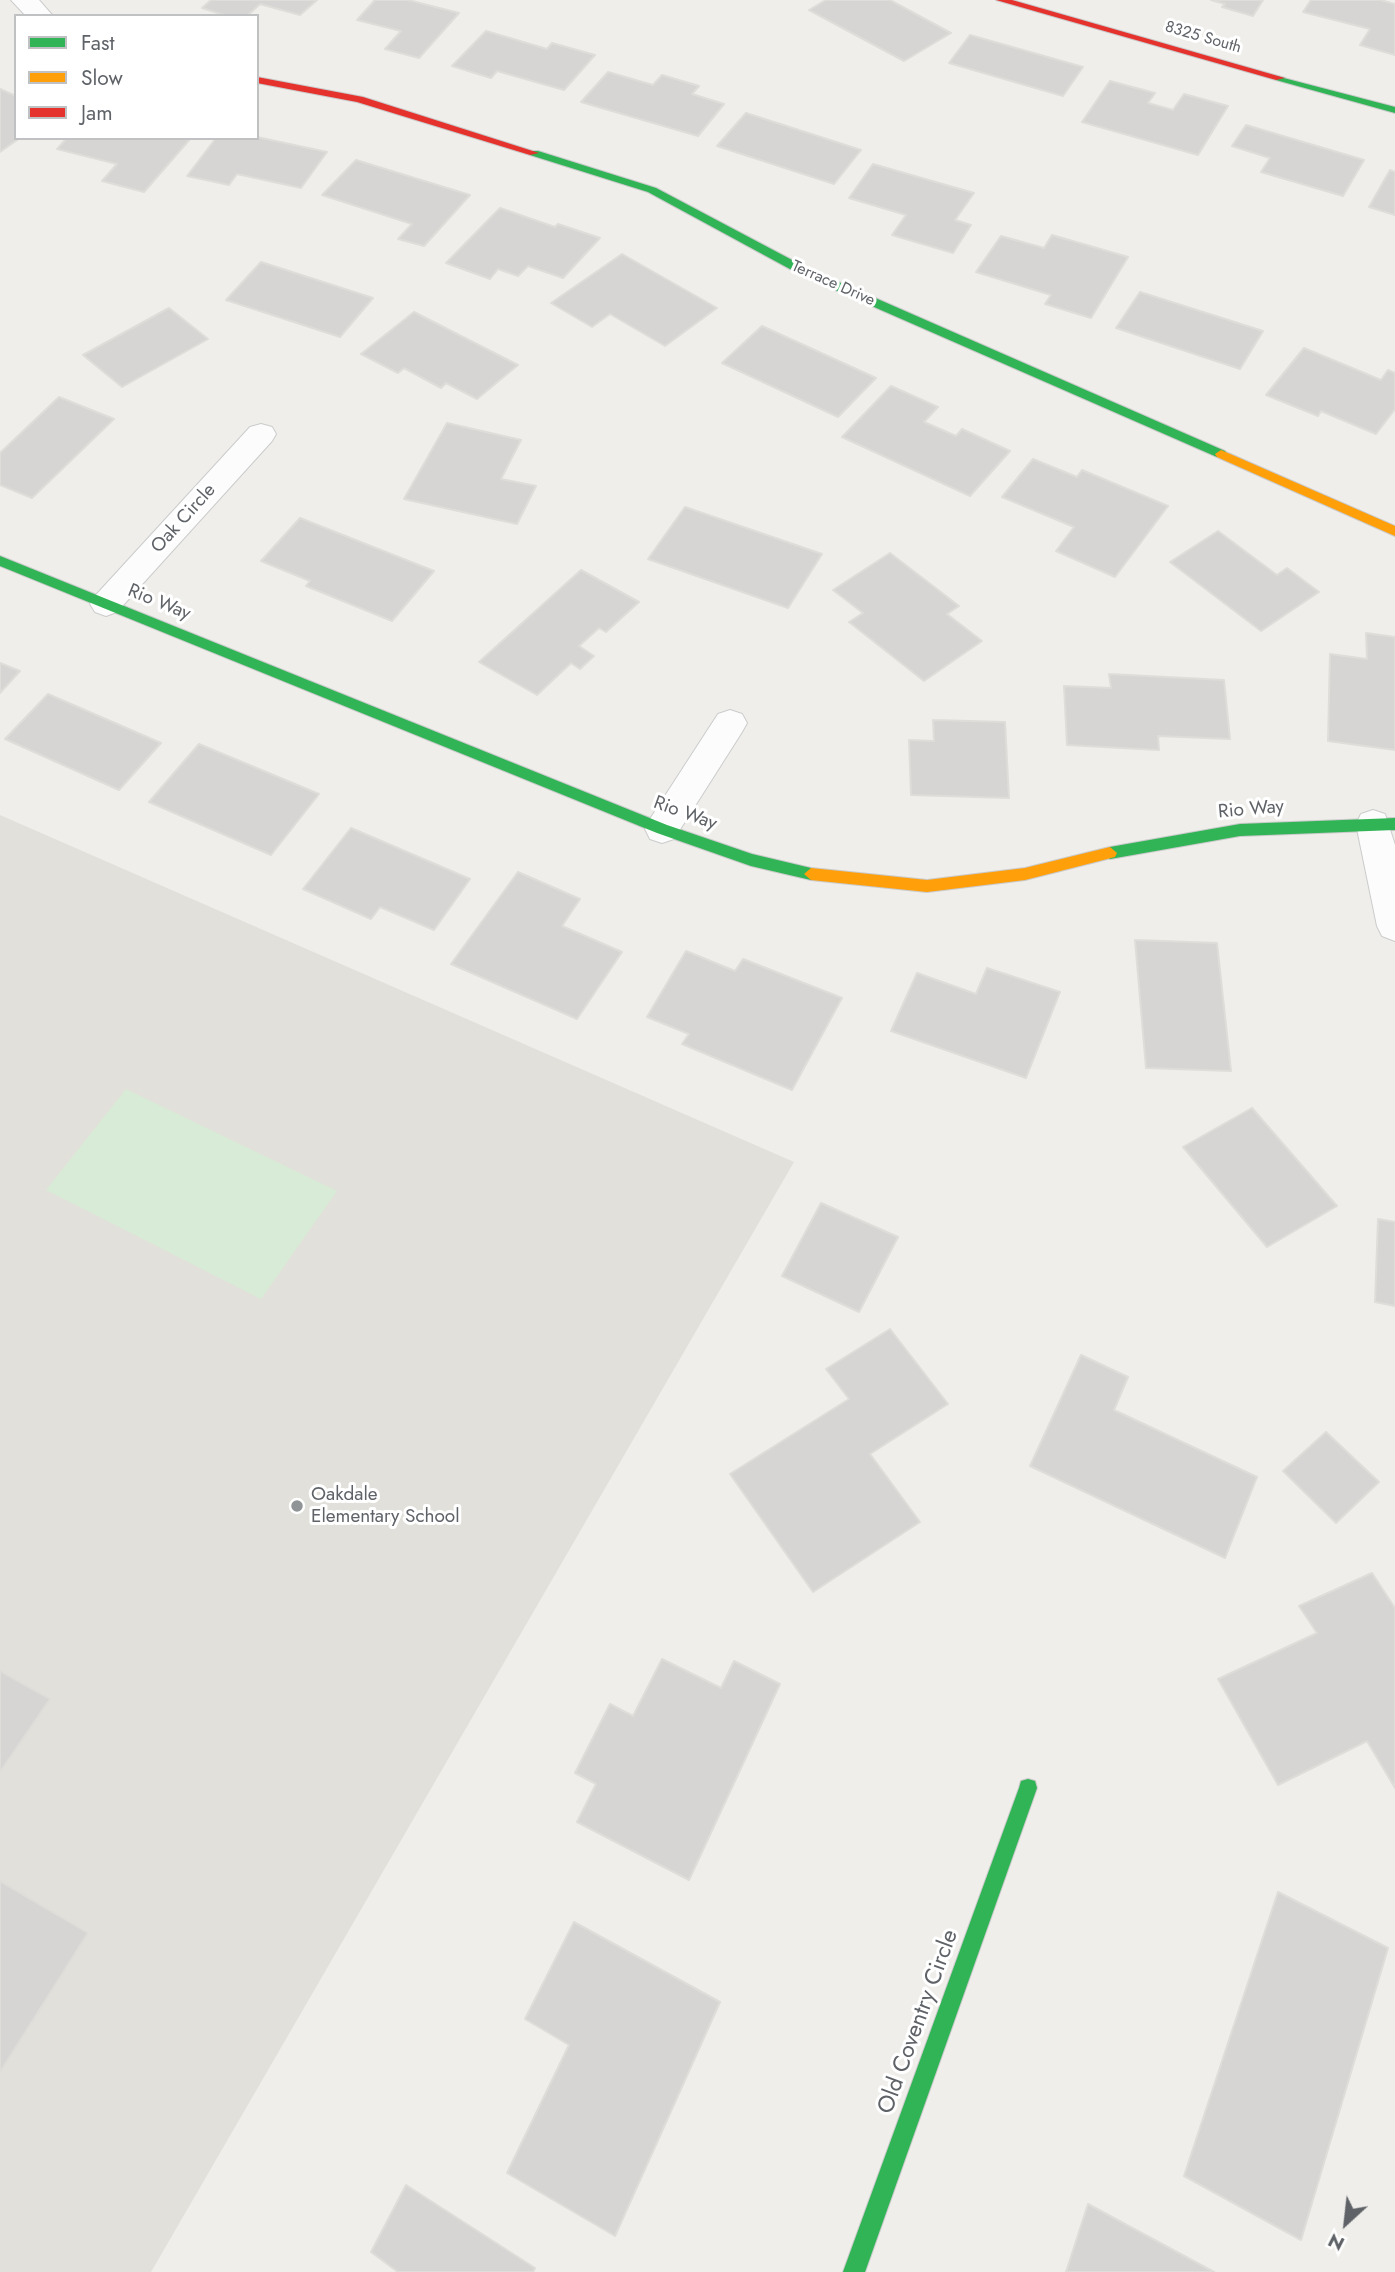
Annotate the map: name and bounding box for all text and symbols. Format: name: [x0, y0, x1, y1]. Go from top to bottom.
legend: [14, 14, 259, 140]
street label: 8325 South: [1163, 18, 1243, 58]
text: Fast: [81, 28, 114, 58]
text: Slow: [81, 63, 123, 93]
text: Jam: [81, 98, 113, 128]
street label: Terrace Drive: [788, 257, 878, 311]
street label: Oak Circle: [147, 480, 221, 558]
street label: Rio Way: [124, 580, 194, 626]
street label: Rio Way: [650, 792, 720, 836]
street label: Rio Way: [1217, 796, 1285, 824]
place label: Oakdale Elementary School: [311, 1484, 460, 1528]
marker: Oakdale Elementary School: [289, 1498, 305, 1514]
street label: Old Coventry Circle: [873, 1926, 965, 2118]
north arrow: [1311, 2188, 1381, 2258]
text: N: [1323, 2227, 1349, 2258]

